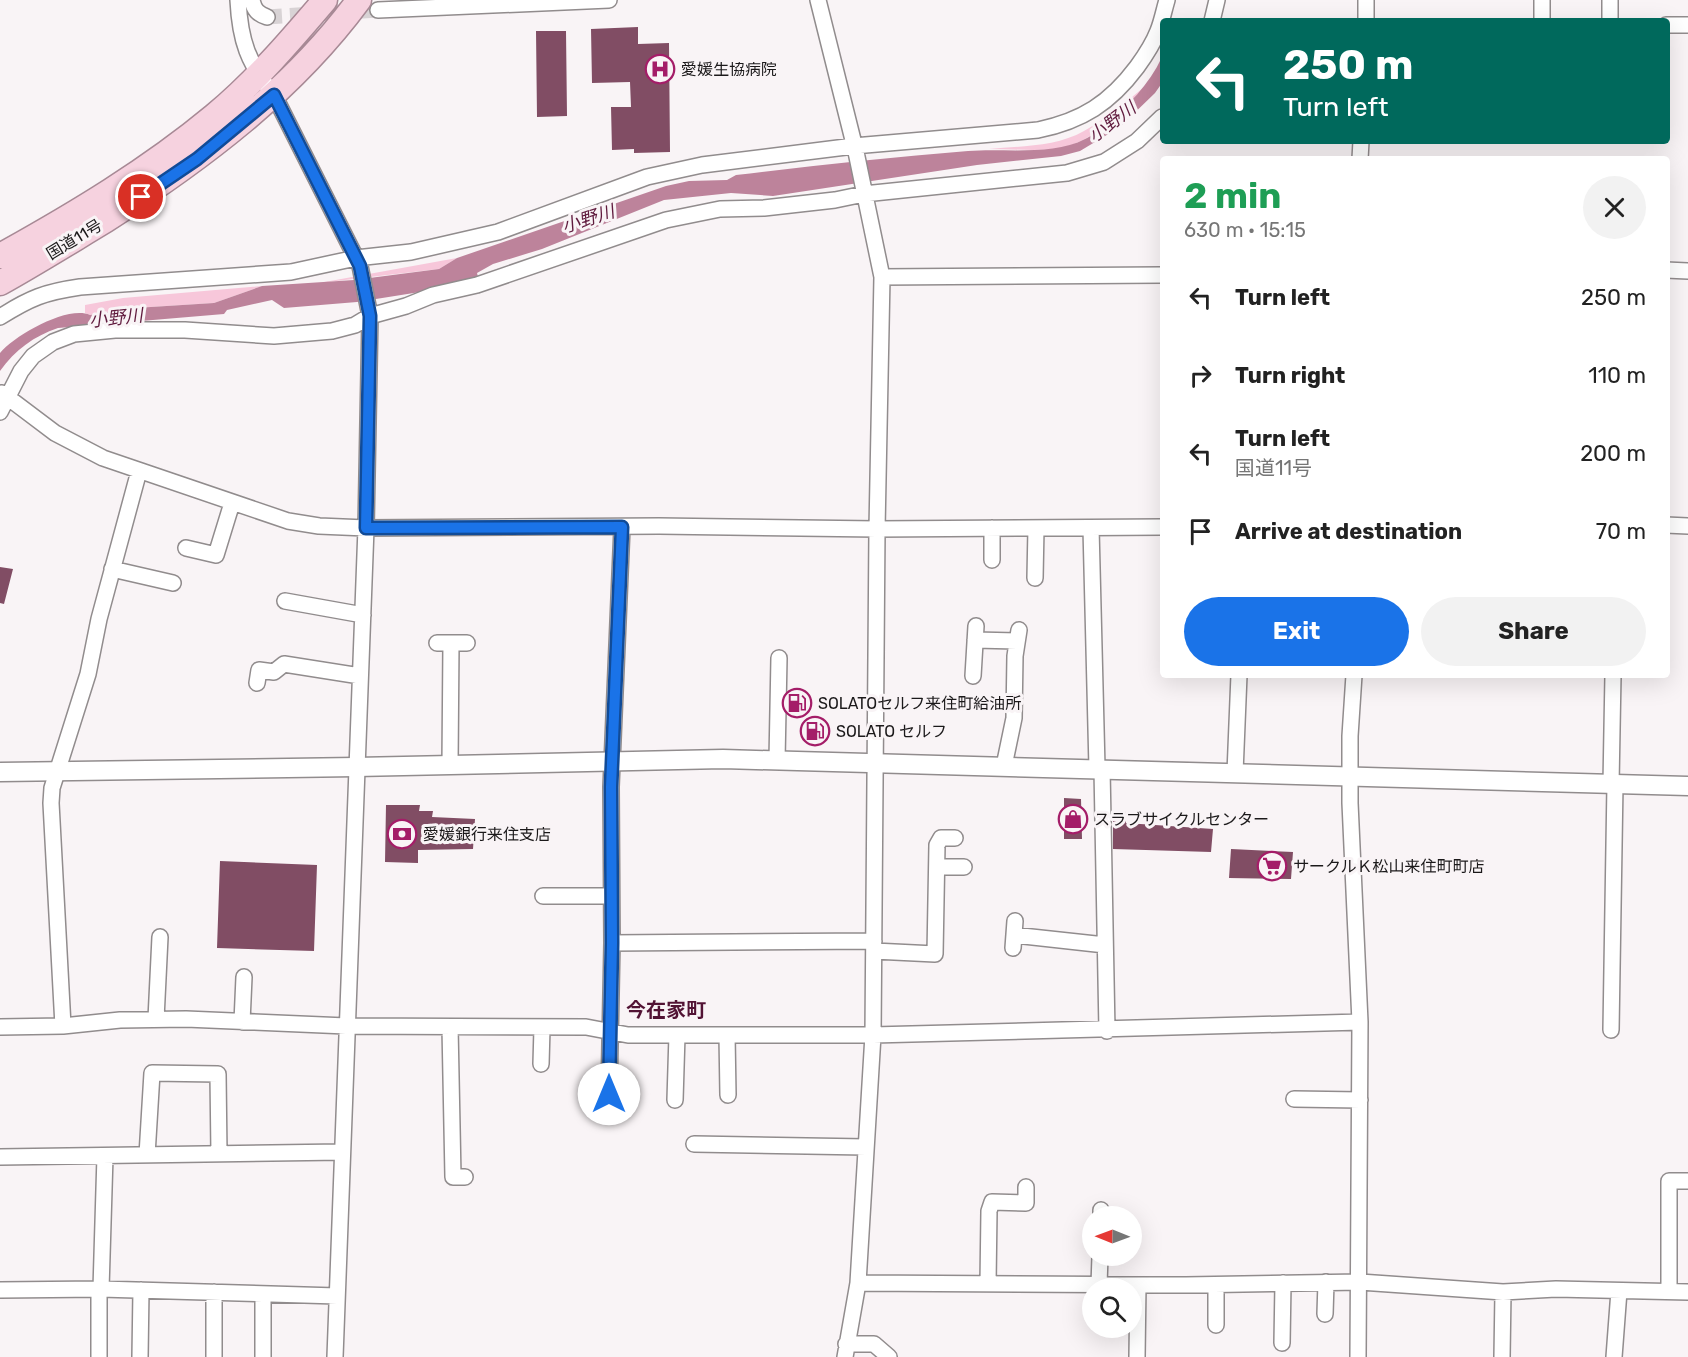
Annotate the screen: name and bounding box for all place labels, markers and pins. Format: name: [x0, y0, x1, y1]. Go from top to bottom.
hospital icon: 愛媛生協病院: [644, 53, 676, 85]
place label: 愛媛生協病院: [681, 60, 777, 79]
pin: [115, 171, 166, 222]
fuel station icon: SOLATOセルフ来住町給油所: [781, 687, 813, 719]
place label: SOLATOセルフ来住町給油所: [818, 694, 1021, 713]
fuel station icon: SOLATO セルフ: [799, 715, 831, 747]
place label: SOLATO セルフ: [836, 722, 947, 741]
shop icon: スラブサイクルセンター: [1057, 803, 1089, 835]
place label: スラブサイクルセンター: [1094, 810, 1269, 829]
bank icon: 愛媛銀行来住支店: [386, 818, 418, 850]
place label: 愛媛銀行来住支店: [423, 825, 551, 844]
supermarket icon: サークルＫ松山来住町町店: [1256, 850, 1288, 882]
place label: サークルＫ松山来住町町店: [1293, 857, 1485, 876]

